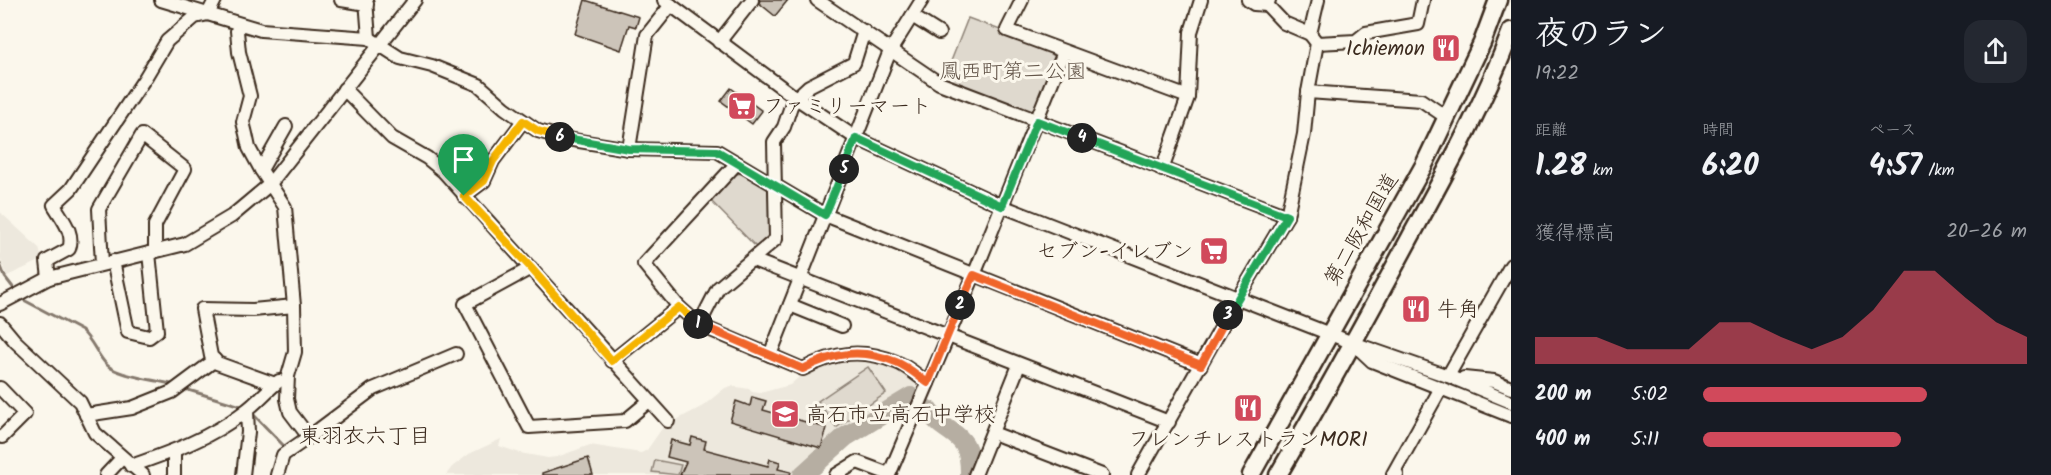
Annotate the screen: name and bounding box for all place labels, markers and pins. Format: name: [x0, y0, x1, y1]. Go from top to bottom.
restaurant icon: Ichiemon: [1430, 32, 1462, 64]
place label: Ichiemon: [1346, 33, 1425, 66]
supermarket icon: ファミリーマート: [726, 90, 758, 122]
place label: ファミリーマート: [763, 91, 931, 124]
pin: 6: [545, 122, 575, 152]
pin: 4: [1067, 123, 1097, 153]
pin: [438, 134, 489, 196]
pin: 5: [829, 154, 859, 184]
supermarket icon: セブン-イレブン: [1198, 235, 1230, 267]
place label: セブン-イレブン: [1036, 236, 1193, 269]
pin: 2: [945, 290, 975, 320]
restaurant icon: 牛角: [1400, 293, 1432, 325]
place label: 牛角: [1437, 294, 1479, 327]
pin: 3: [1213, 300, 1243, 330]
pin: 1: [683, 309, 713, 339]
restaurant icon: フレンチレストランMORI: [1232, 392, 1264, 424]
school or university icon: 高石市立高石中学校: [769, 398, 801, 430]
place label: 高石市立高石中学校: [806, 399, 995, 432]
place label: フレンチレストランMORI: [1128, 424, 1368, 457]

